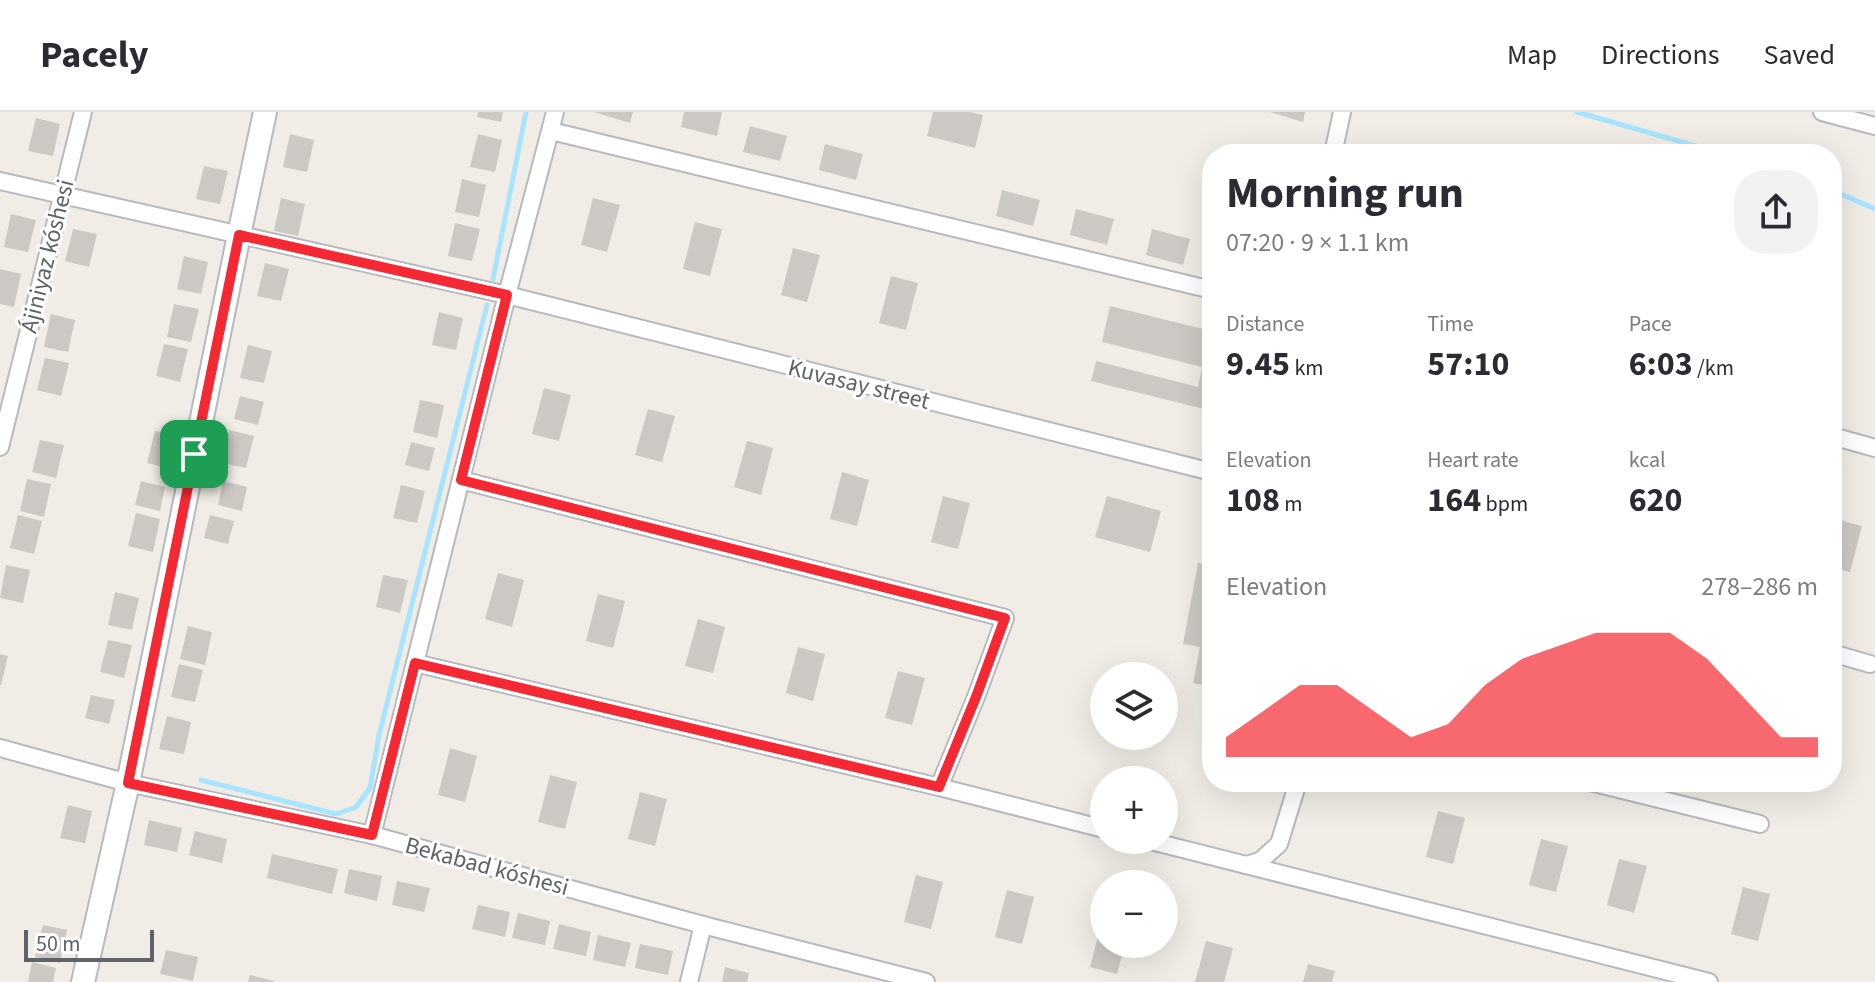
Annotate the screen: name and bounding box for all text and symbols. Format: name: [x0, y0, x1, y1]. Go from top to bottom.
text: Pacely: [40, 28, 149, 82]
text: Map: [1507, 35, 1557, 75]
text: Directions: [1601, 35, 1720, 75]
text: Saved: [1764, 35, 1835, 75]
text: Morning run: [1226, 162, 1464, 225]
button: share: [1734, 170, 1818, 254]
street label: Ájiniyaz kóshesi: [11, 176, 83, 337]
text: 07:20 · 9 × 1.1 km: [1226, 224, 1409, 261]
text: Distance: [1226, 308, 1304, 340]
text: Time: [1427, 308, 1474, 340]
text: Pace: [1629, 308, 1672, 340]
text: 9.45: [1226, 340, 1290, 389]
text: 57:10: [1427, 340, 1509, 389]
text: 6:03: [1629, 340, 1693, 389]
street label: Kuvasay street: [784, 350, 933, 419]
text: km: [1290, 352, 1324, 384]
text: /km: [1693, 352, 1734, 384]
pin: [160, 420, 228, 488]
icon: arrive: [172, 432, 216, 476]
text: Elevation: [1226, 444, 1312, 476]
text: Heart rate: [1427, 444, 1519, 476]
text: kcal: [1629, 444, 1666, 476]
text: 108: [1226, 476, 1280, 525]
text: 164: [1427, 476, 1481, 525]
text: 620: [1629, 476, 1683, 525]
text: m: [1280, 488, 1303, 520]
text: bpm: [1481, 488, 1528, 520]
text: Elevation: [1226, 568, 1327, 605]
text: 278–286 m: [1701, 568, 1818, 605]
map controls: [1090, 662, 1178, 958]
button: layers: [1090, 662, 1178, 750]
button: +: [1090, 766, 1178, 854]
street label: Bekabad kóshesi: [401, 828, 573, 905]
button: −: [1090, 870, 1178, 958]
scale bar: [24, 926, 154, 962]
text: 50 m: [36, 928, 81, 960]

